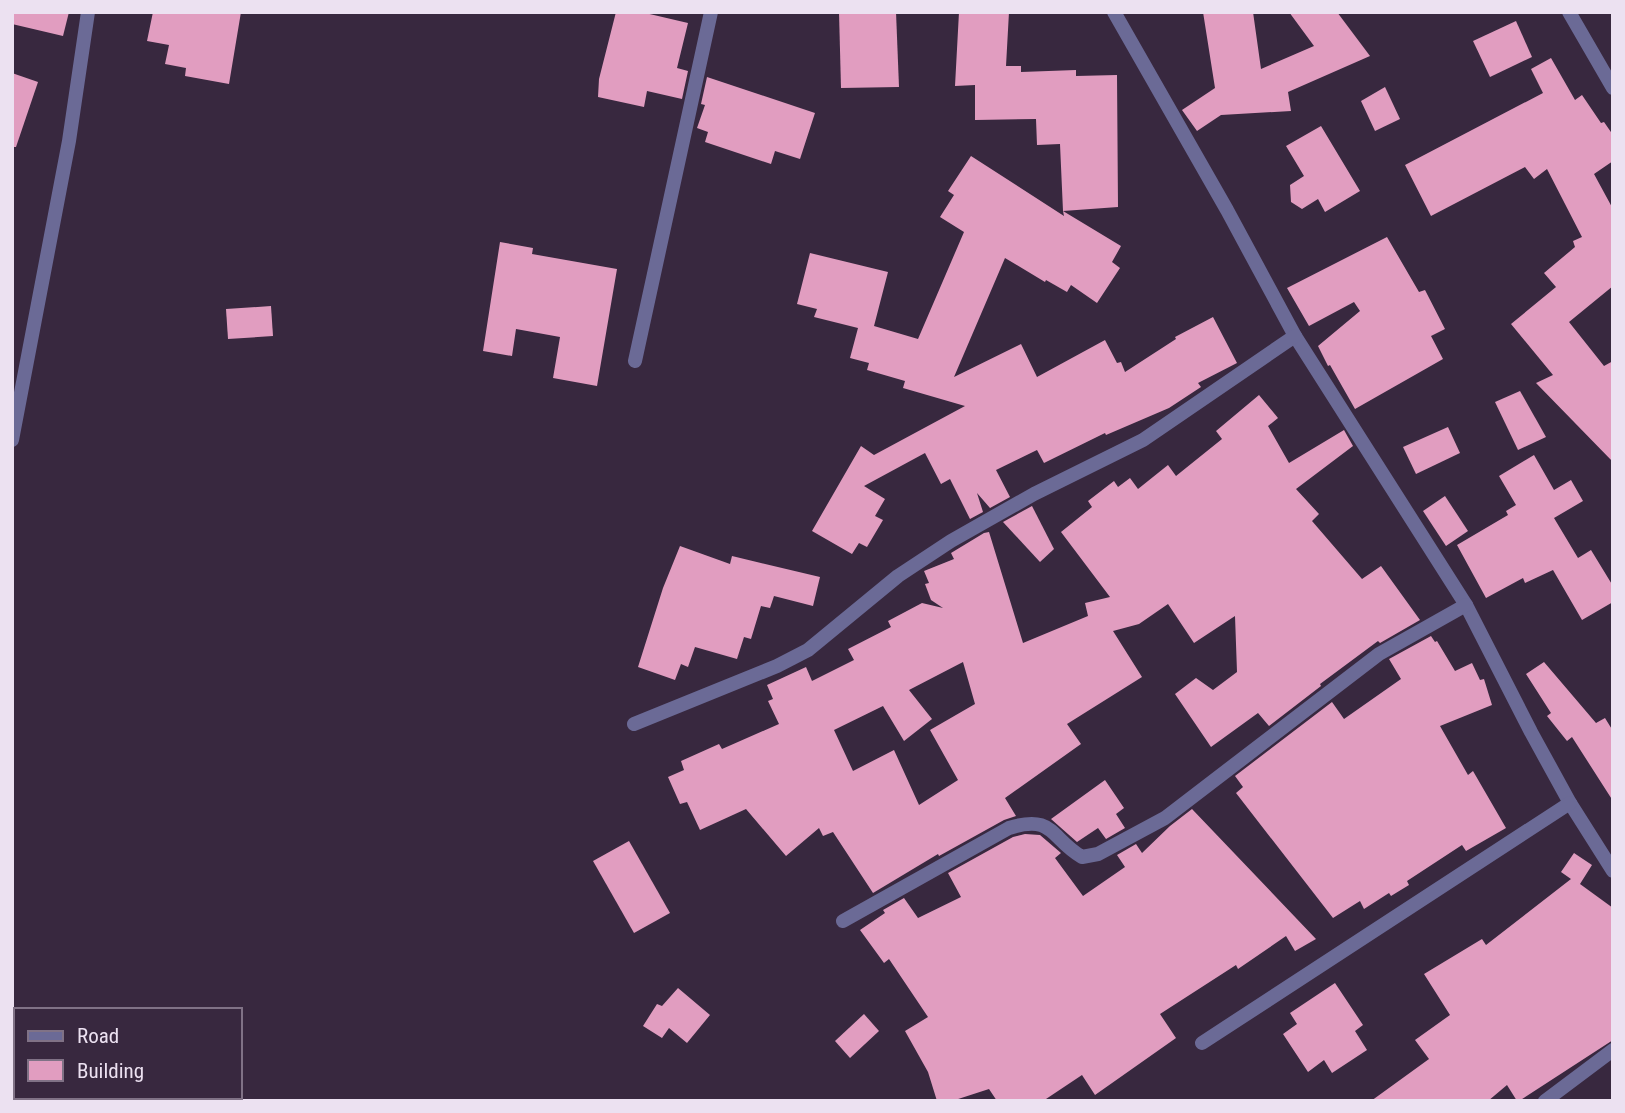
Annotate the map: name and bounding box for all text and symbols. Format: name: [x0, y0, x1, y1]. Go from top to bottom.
legend: [14, 1008, 242, 1099]
text: Road: [77, 1024, 119, 1048]
text: Building: [77, 1059, 144, 1083]

